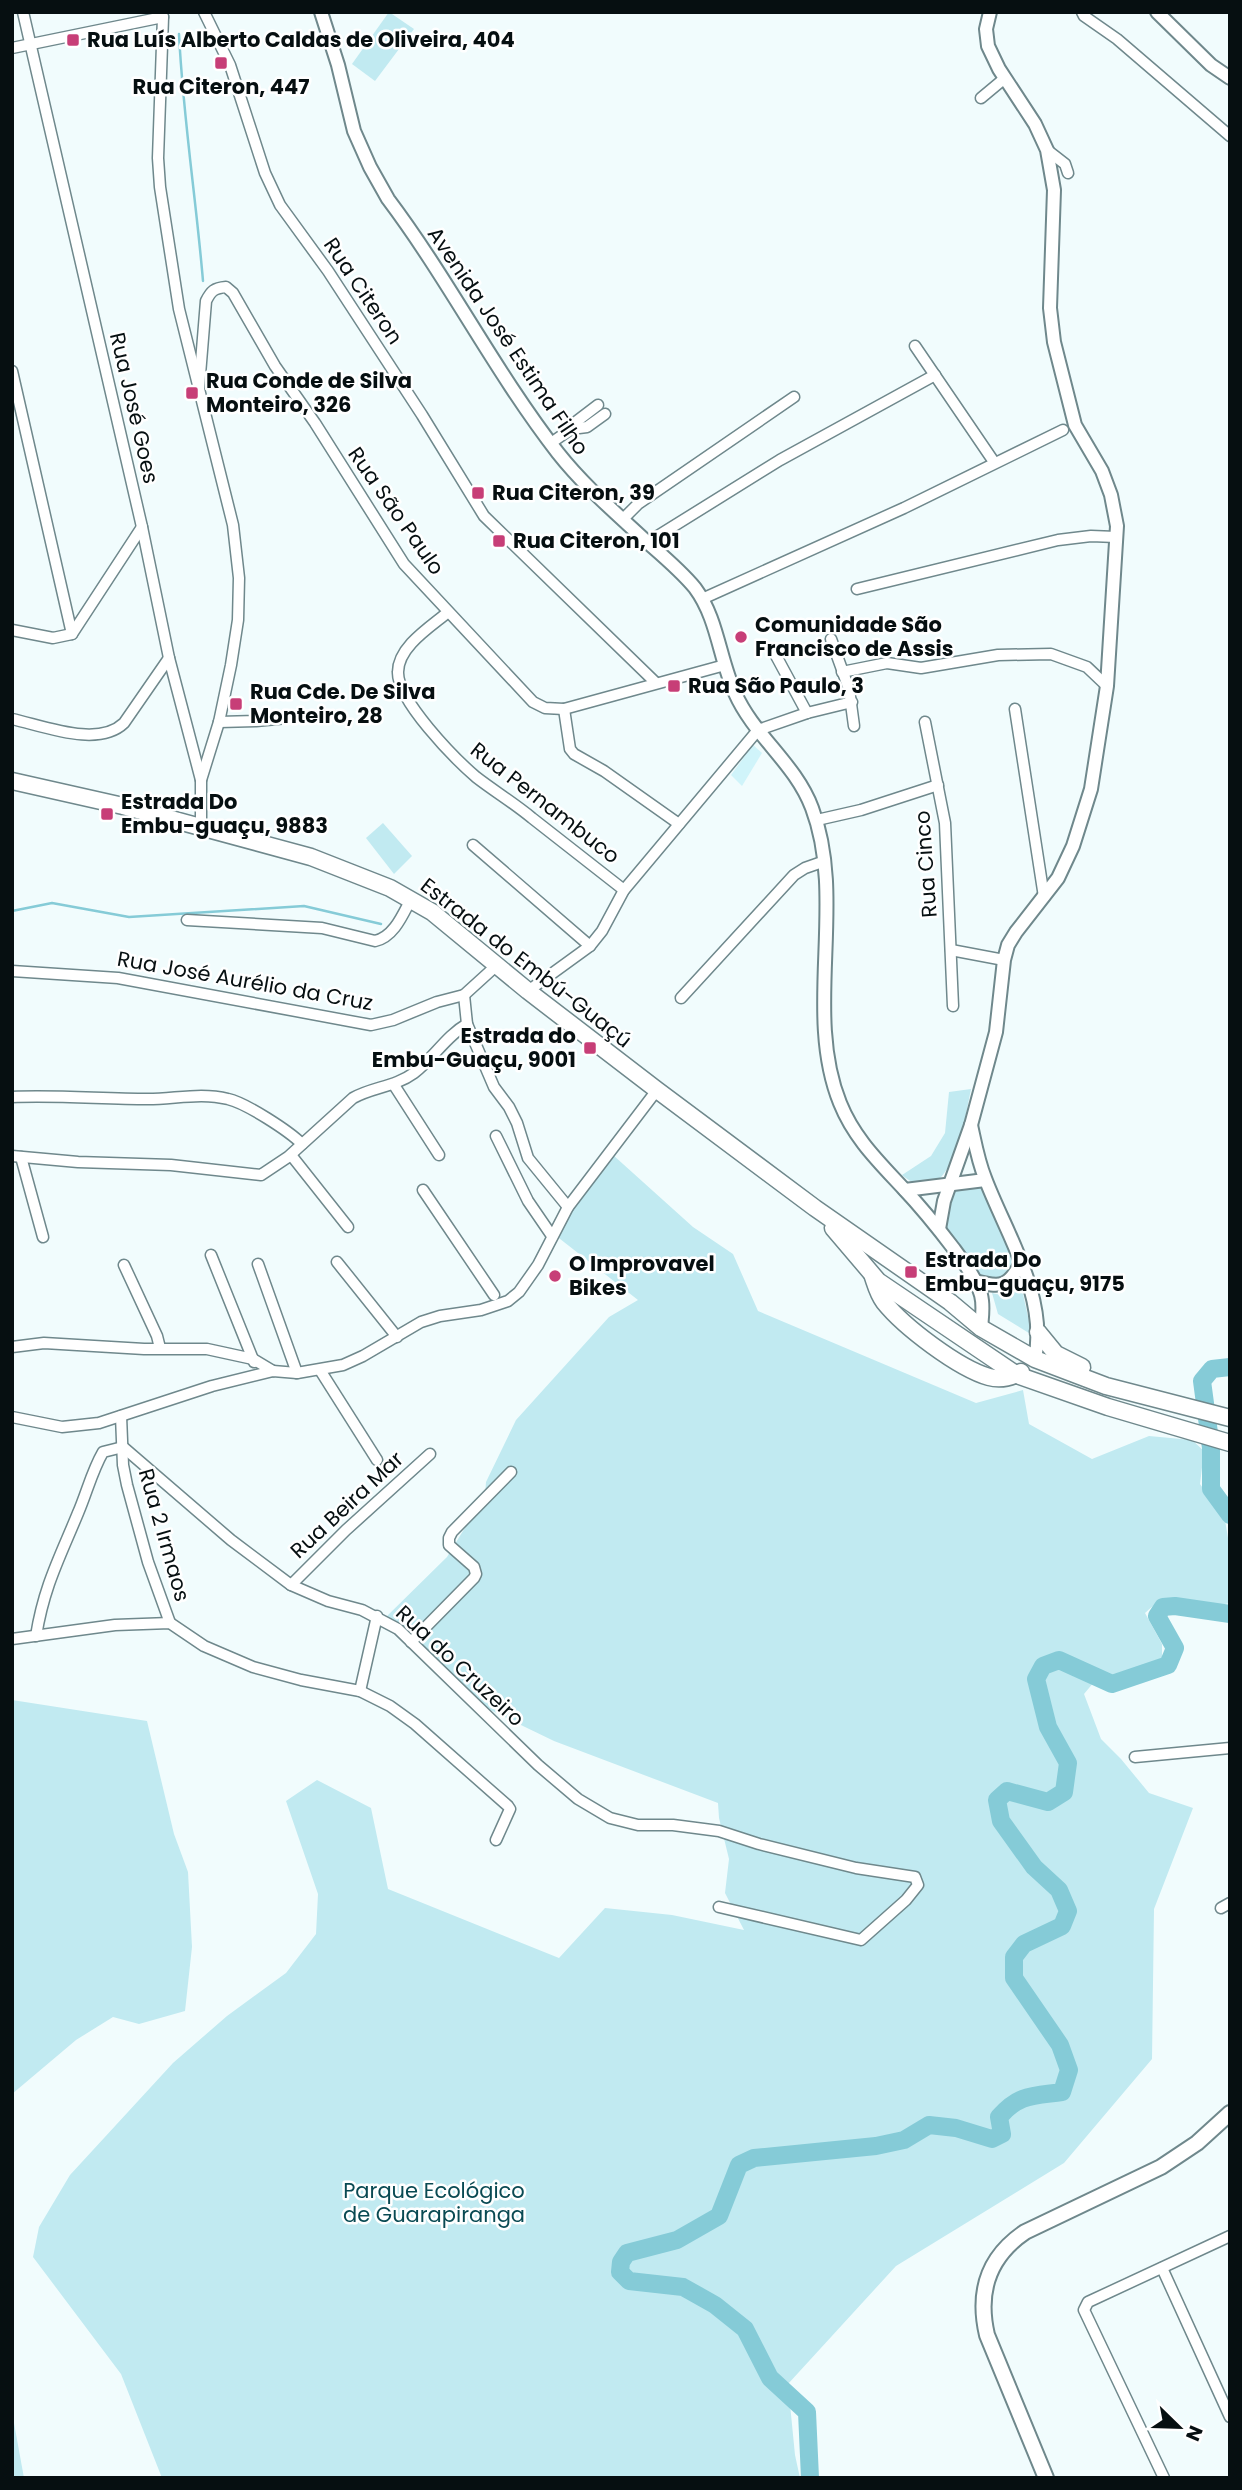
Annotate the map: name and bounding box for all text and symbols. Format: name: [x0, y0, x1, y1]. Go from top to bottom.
place label: Rua Luís Alberto Caldas de Oliveira, 404: [87, 25, 515, 54]
marker: Rua Luís Alberto Caldas de Oliveira, 404: [65, 32, 81, 48]
marker: Rua Citeron, 447: [213, 55, 229, 71]
place label: Rua Citeron, 447: [133, 72, 309, 101]
street label: Avenida José Estima Filho: [421, 221, 596, 461]
street label: Rua Citeron: [317, 232, 410, 350]
street label: Rua José Goes: [103, 330, 166, 486]
place label: Rua Conde de Silva Monteiro, 326: [206, 366, 412, 419]
marker: Rua Conde de Silva Monteiro, 326: [184, 385, 200, 401]
street label: Rua São Paulo: [342, 441, 451, 580]
place label: Rua Citeron, 39: [492, 478, 655, 507]
marker: Rua Citeron, 39: [470, 485, 486, 501]
place label: Rua Citeron, 101: [513, 526, 680, 555]
marker: Rua Citeron, 101: [491, 533, 507, 549]
place label: Comunidade São Francisco de Assis: [755, 610, 954, 663]
marker: Comunidade São Francisco de Assis: [733, 629, 749, 645]
place label: Rua São Paulo, 3: [688, 671, 864, 700]
place label: Rua Cde. De Silva Monteiro, 28: [250, 677, 436, 730]
marker: Rua São Paulo, 3: [666, 678, 682, 694]
marker: Rua Cde. De Silva Monteiro, 28: [228, 696, 244, 712]
street label: Rua Pernambuco: [465, 735, 626, 870]
place label: Estrada Do Embu-guaçu, 9883: [121, 787, 328, 840]
marker: Estrada Do Embu-guaçu, 9883: [99, 806, 115, 822]
street label: Rua Cinco: [907, 810, 944, 918]
street label: Estrada do Embú-Guaçú: [415, 871, 638, 1054]
street label: Rua José Aurélio da Cruz: [115, 944, 375, 1017]
place label: Estrada do Embu-Guaçu, 9001: [372, 1021, 576, 1074]
marker: Estrada do Embu-Guaçu, 9001: [582, 1040, 598, 1056]
place label: Estrada Do Embu-guaçu, 9175: [925, 1245, 1125, 1298]
place label: O Improvavel Bikes: [569, 1249, 715, 1302]
marker: Estrada Do Embu-guaçu, 9175: [903, 1264, 919, 1280]
marker: O Improvavel Bikes: [547, 1268, 563, 1284]
street label: Rua Beira Mar: [284, 1445, 410, 1565]
street label: Rua 2 Irmaos: [132, 1465, 197, 1605]
street label: Rua do Cruzeiro: [390, 1599, 531, 1733]
park label: Parque Ecológico de Guarapiranga: [343, 2176, 525, 2229]
north arrow: [1144, 2392, 1214, 2462]
text: N: [1179, 2422, 1209, 2445]

